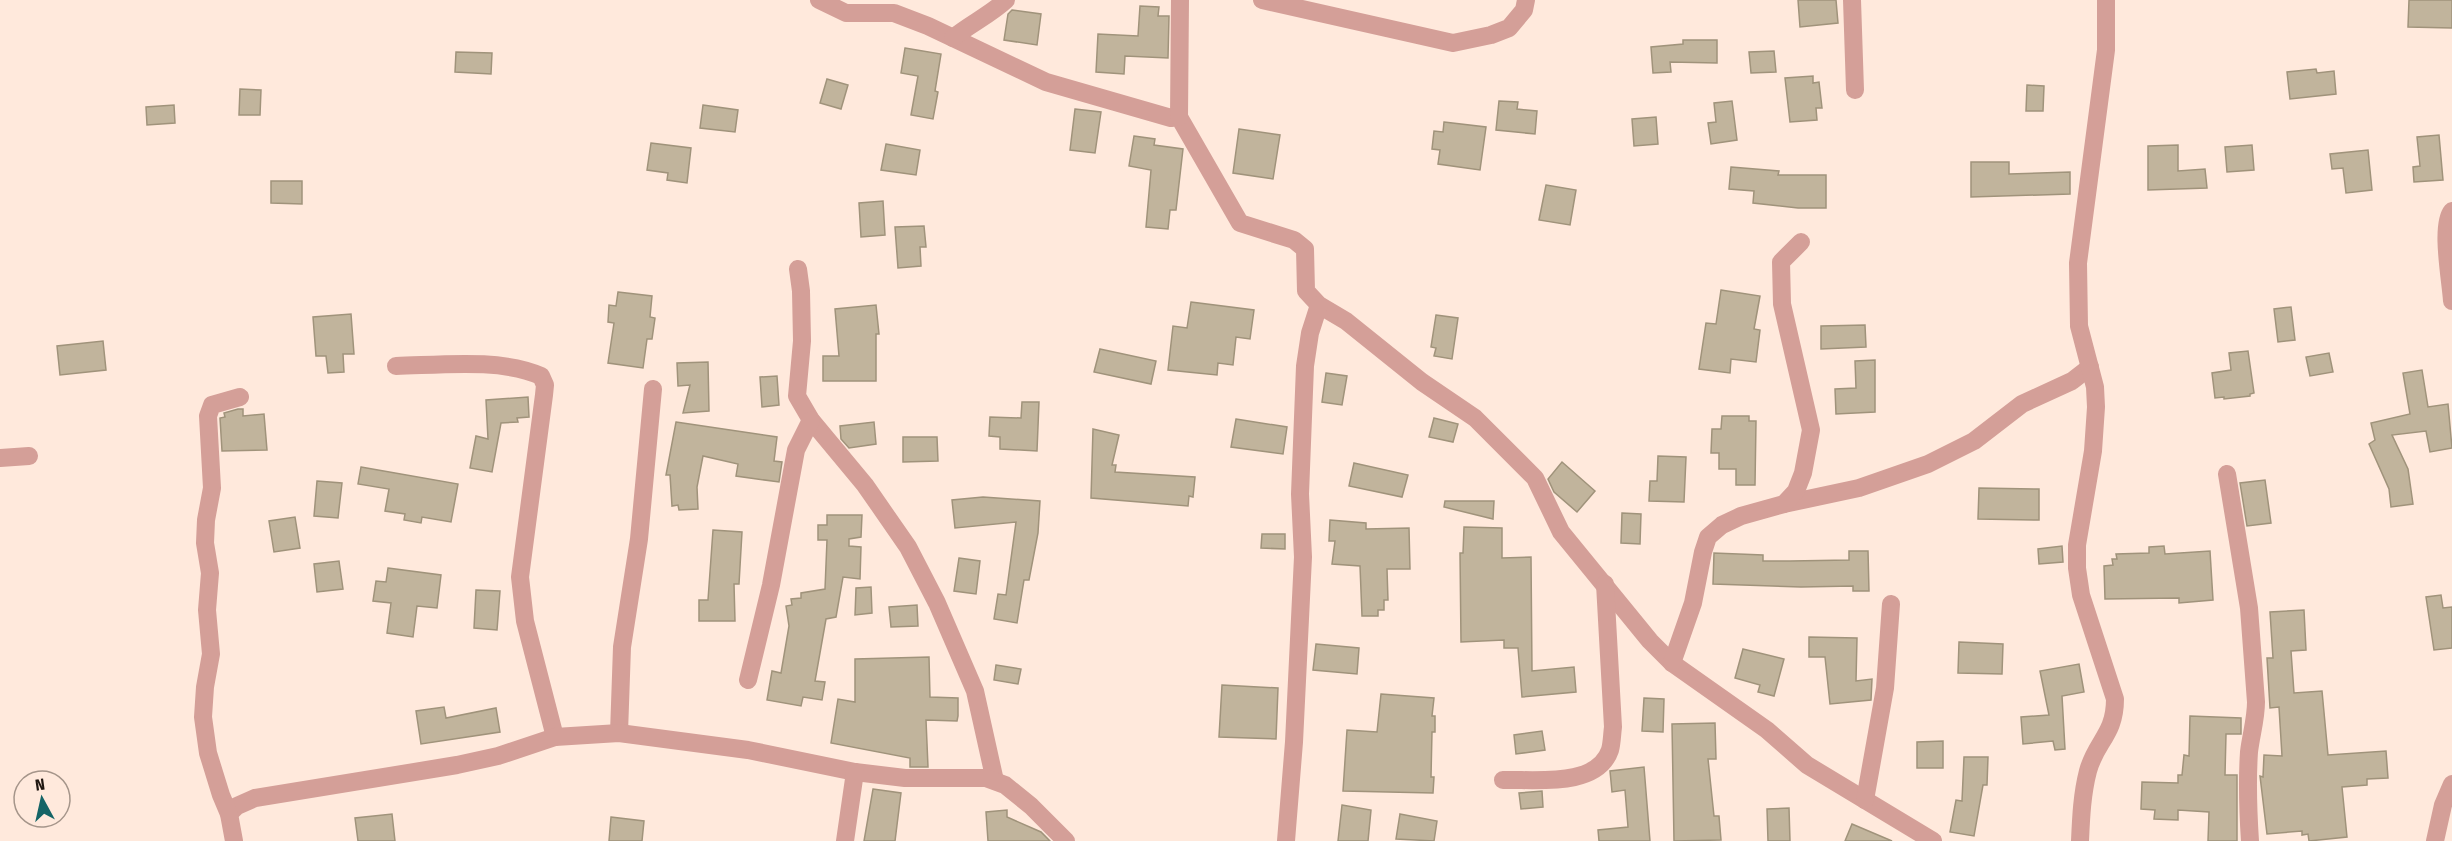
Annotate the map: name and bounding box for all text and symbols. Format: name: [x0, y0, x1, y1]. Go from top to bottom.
north arrow: [12, 769, 72, 829]
text: N: [34, 775, 46, 795]

